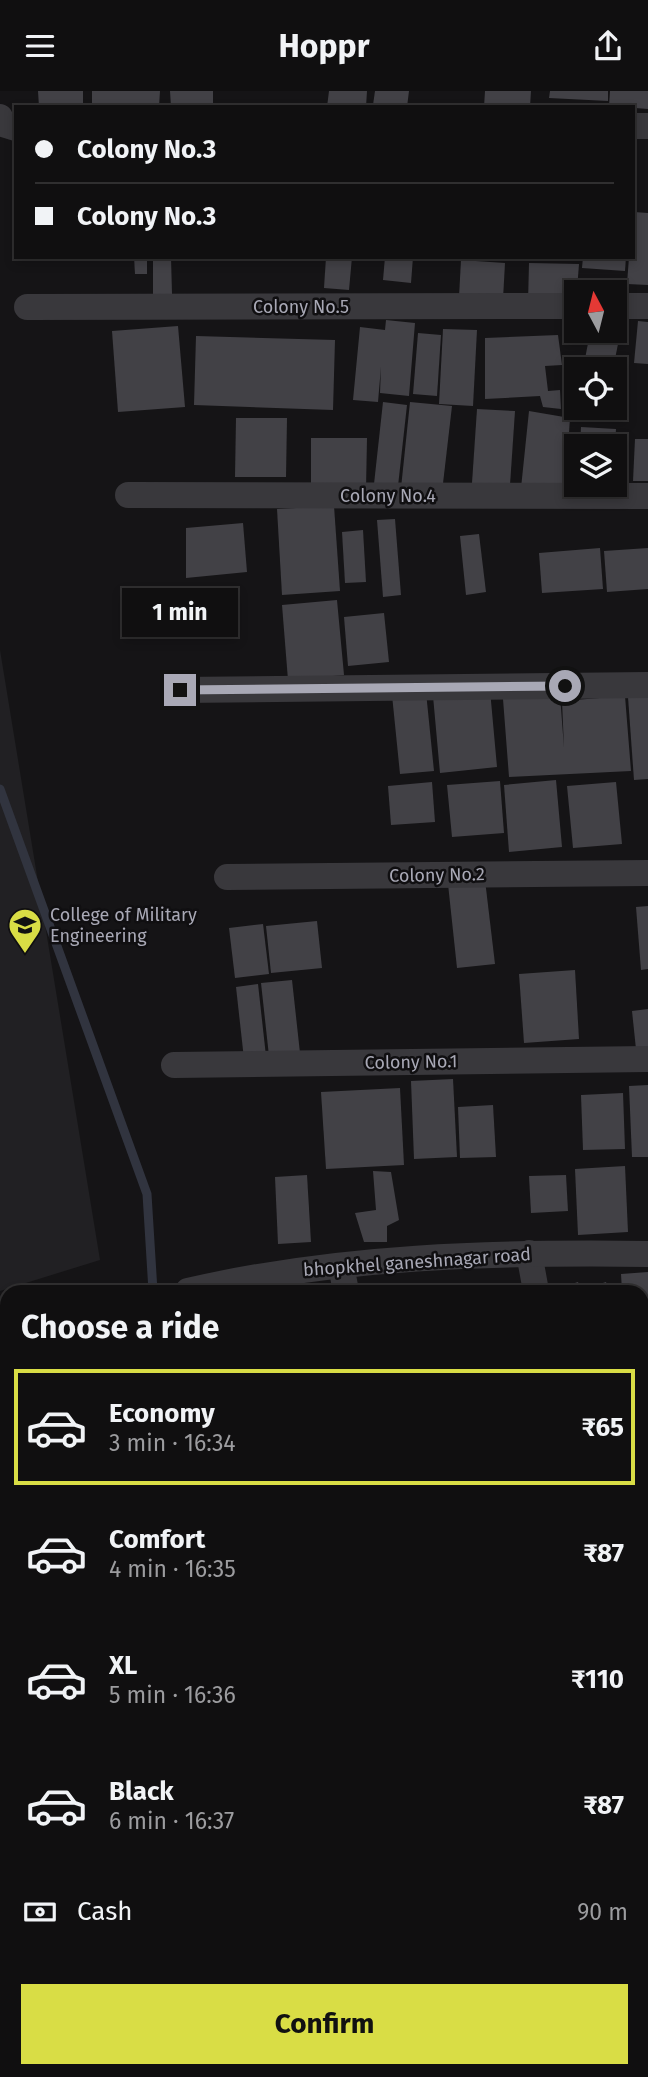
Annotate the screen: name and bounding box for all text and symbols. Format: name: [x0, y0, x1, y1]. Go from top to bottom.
icon: menu: [21, 27, 59, 65]
text: Hoppr: [278, 27, 370, 65]
icon: share: [589, 27, 627, 65]
text: Colony No.3: [77, 134, 216, 165]
text: Colony No.3: [77, 201, 216, 232]
north arrow: [564, 280, 626, 343]
map controls: [564, 280, 627, 497]
street label: Colony No.5: [253, 296, 349, 318]
button: locate: [564, 357, 627, 420]
button: layers: [564, 434, 627, 497]
street label: Colony No.4: [340, 485, 436, 507]
callout: 1 min: [122, 589, 238, 637]
text: 1 min: [152, 598, 208, 626]
route start: [549, 670, 581, 702]
route end: [164, 674, 196, 706]
street label: Colony No.2: [389, 863, 485, 887]
place label: College of Military Engineering: [50, 904, 197, 947]
school or university icon: College of Military Engineering: [6, 906, 44, 955]
street label: Colony No.1: [364, 1050, 458, 1074]
street label: bhopkhel ganeshnagar road: [302, 1243, 532, 1281]
text: Choose a ride: [21, 1308, 219, 1346]
icon: car: [25, 1396, 88, 1459]
text: Economy: [109, 1398, 215, 1429]
text: ₹65: [581, 1412, 624, 1443]
text: 3 min · 16:34: [109, 1429, 236, 1457]
icon: car: [25, 1522, 88, 1585]
text: Comfort: [109, 1524, 205, 1555]
text: ₹87: [583, 1538, 624, 1569]
text: 4 min · 16:35: [109, 1555, 236, 1583]
icon: car: [25, 1648, 88, 1711]
text: XL: [109, 1650, 137, 1681]
text: ₹110: [571, 1664, 624, 1695]
text: 5 min · 16:36: [109, 1681, 236, 1709]
icon: car: [25, 1774, 88, 1837]
text: Black: [109, 1776, 174, 1807]
text: ₹87: [583, 1790, 624, 1821]
text: 6 min · 16:37: [109, 1807, 234, 1835]
icon: cash: [21, 1893, 59, 1931]
text: Cash: [77, 1896, 133, 1927]
text: 90 m: [577, 1898, 628, 1926]
button: Confirm: [21, 1984, 628, 2064]

